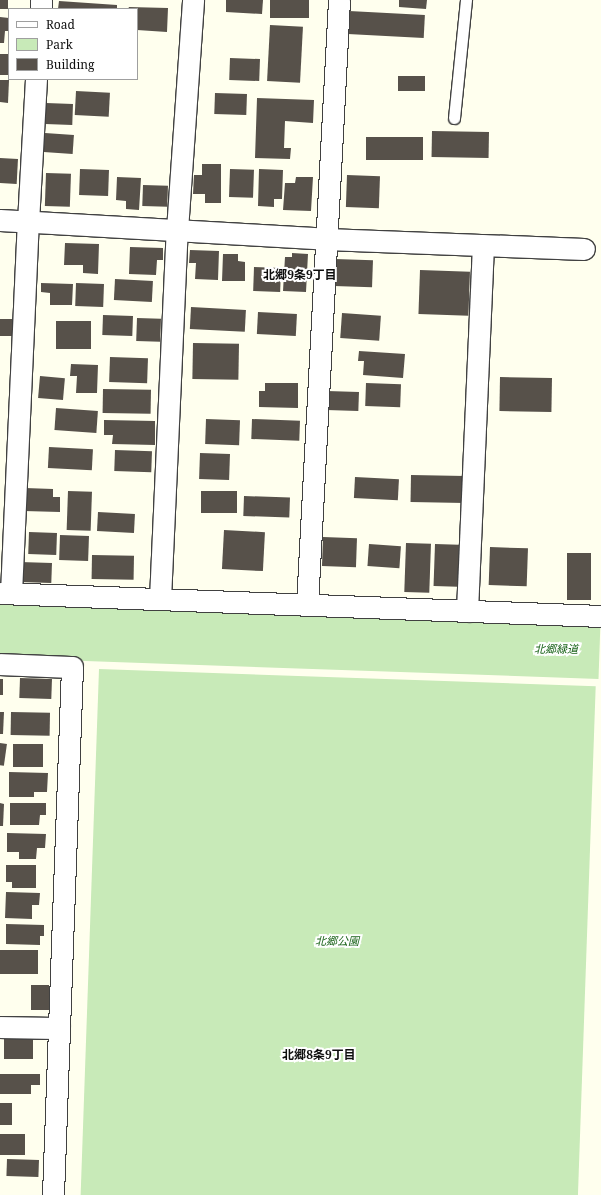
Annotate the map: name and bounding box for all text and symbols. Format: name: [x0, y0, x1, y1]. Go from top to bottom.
legend: [8, 8, 138, 80]
text: Road: [46, 16, 75, 33]
text: Park: [46, 36, 73, 53]
text: Building: [46, 56, 94, 73]
district label: 北郷9条9丁目: [263, 268, 337, 282]
park label: 北郷緑道: [534, 642, 578, 656]
park label: 北郷公園: [315, 934, 359, 948]
district label: 北郷8条9丁目: [282, 1048, 356, 1062]

